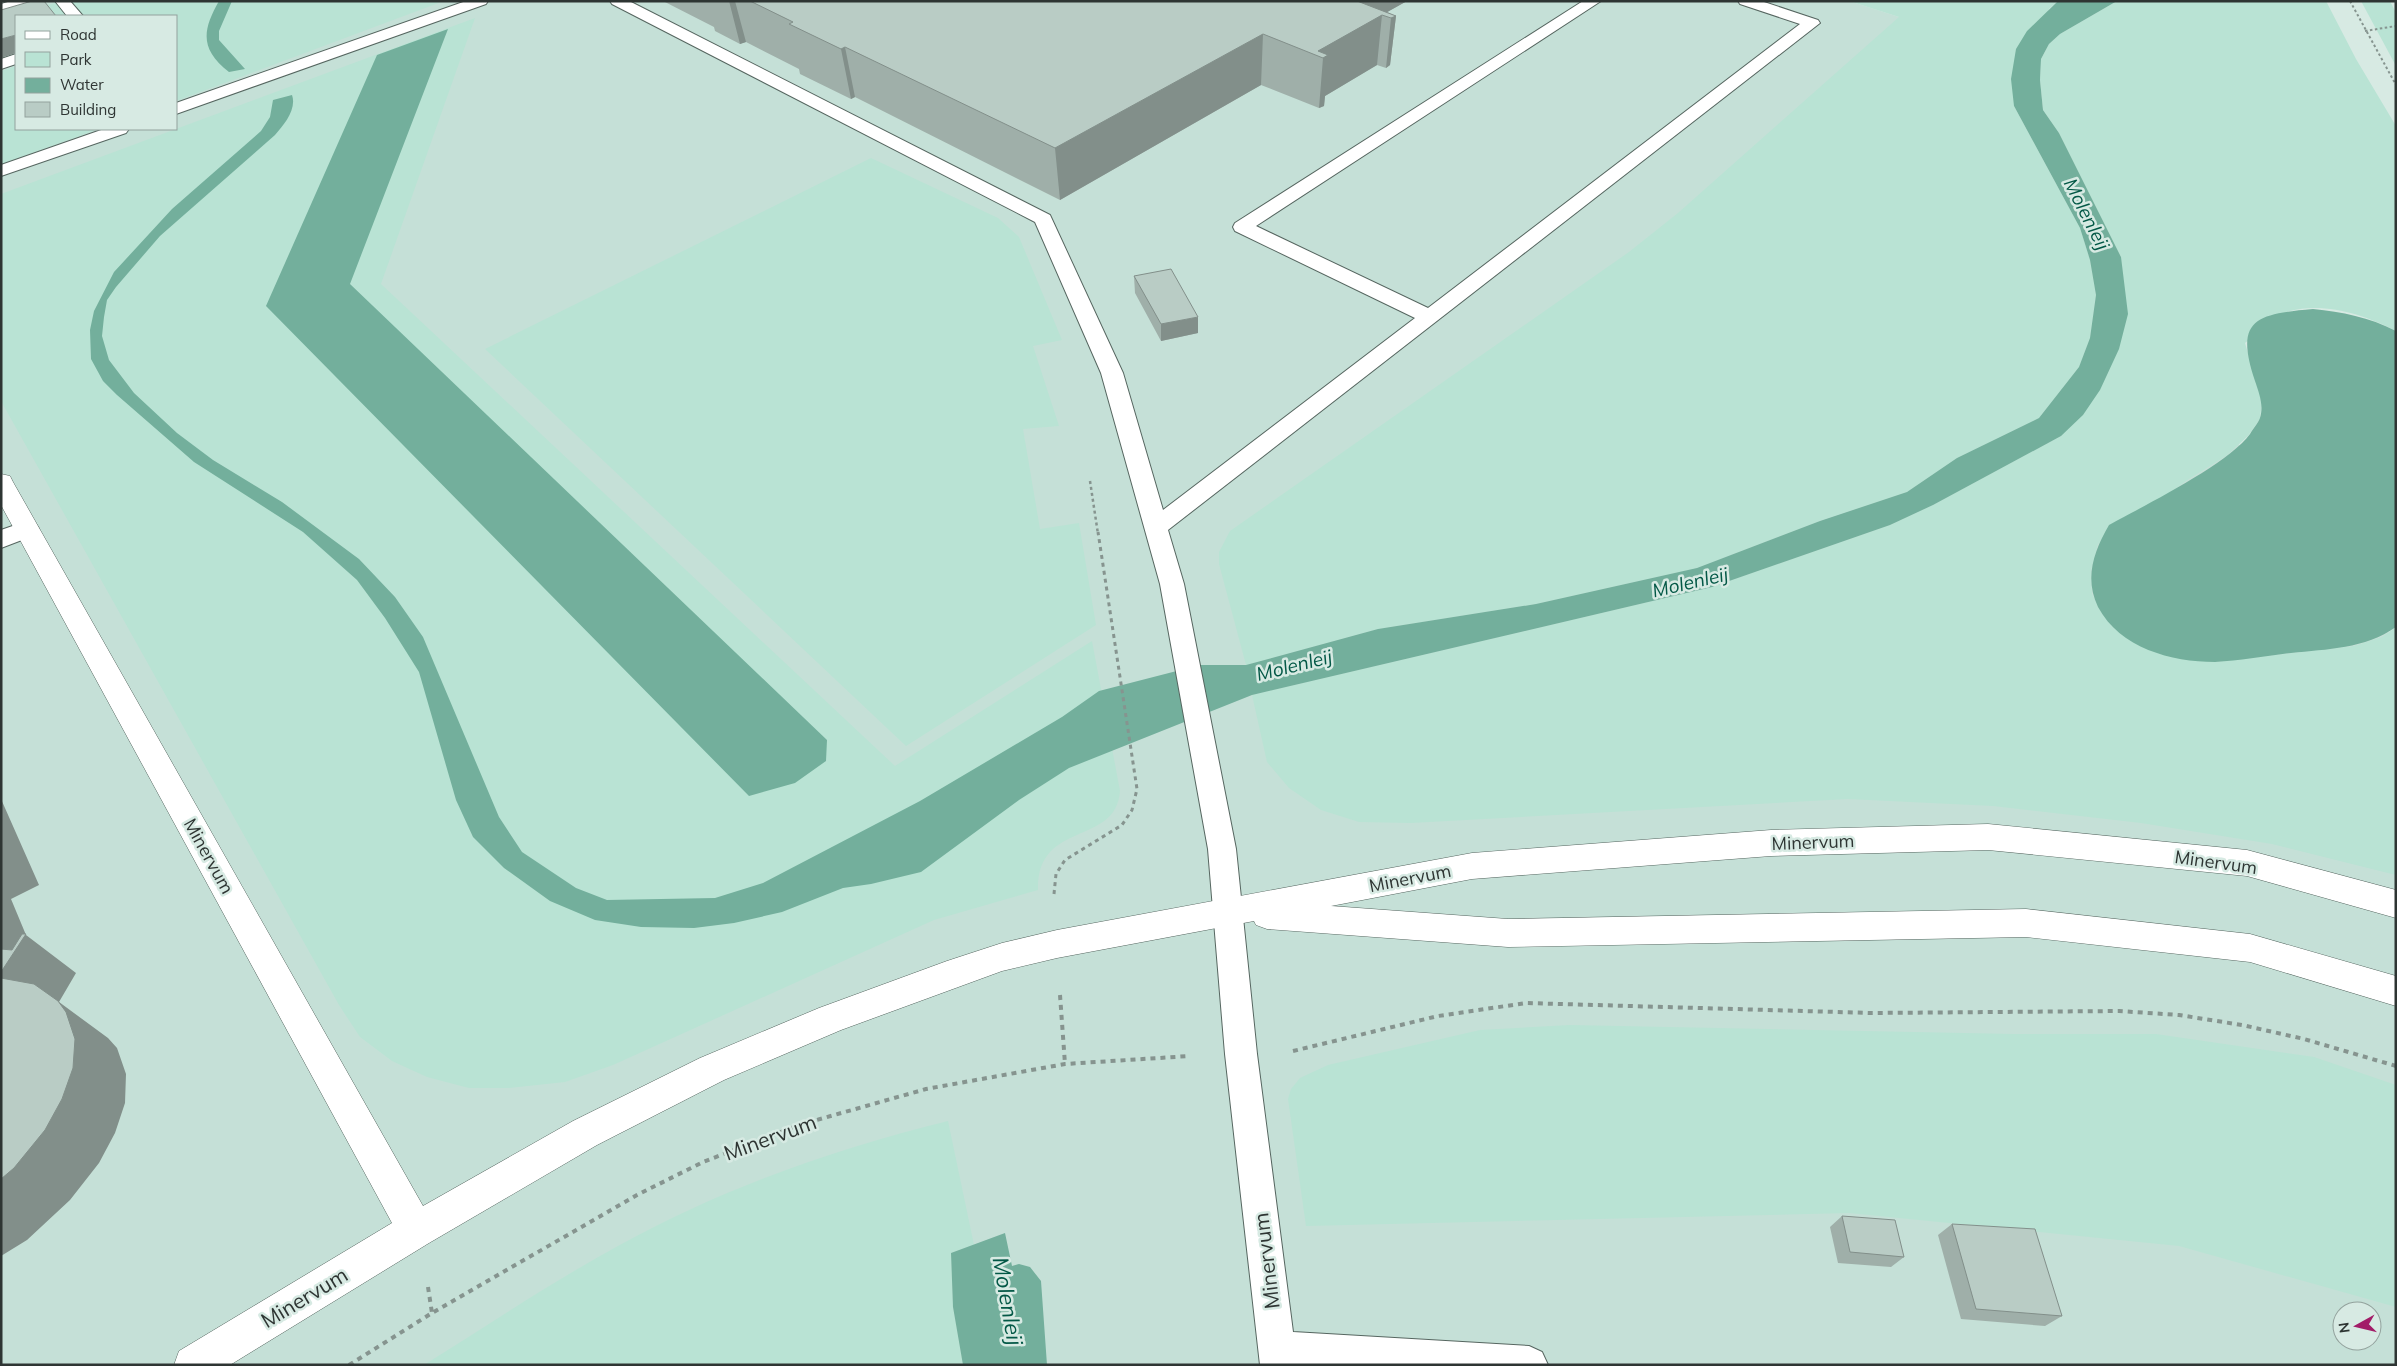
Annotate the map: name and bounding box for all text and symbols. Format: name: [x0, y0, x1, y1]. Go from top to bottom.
legend: [15, 15, 178, 130]
text: Road: [60, 25, 97, 44]
text: Park: [60, 50, 92, 69]
text: Water: [60, 75, 104, 94]
text: Building: [60, 100, 116, 119]
water label: Molenleij: [2059, 174, 2115, 254]
water label: Molenleij: [1650, 562, 1731, 602]
water label: Molenleij: [1254, 644, 1335, 686]
street label: Minervum: [179, 814, 239, 898]
street label: Minervum: [1771, 829, 1855, 855]
street label: Minervum: [2173, 845, 2259, 879]
street label: Minervum: [1367, 859, 1453, 897]
street label: Minervum: [720, 1108, 820, 1166]
street label: Minervum: [1247, 1211, 1285, 1311]
water label: Molenleij: [986, 1255, 1030, 1348]
street label: Minervum: [256, 1261, 352, 1333]
north arrow: [2332, 1301, 2382, 1351]
text: N: [2334, 1321, 2354, 1334]

